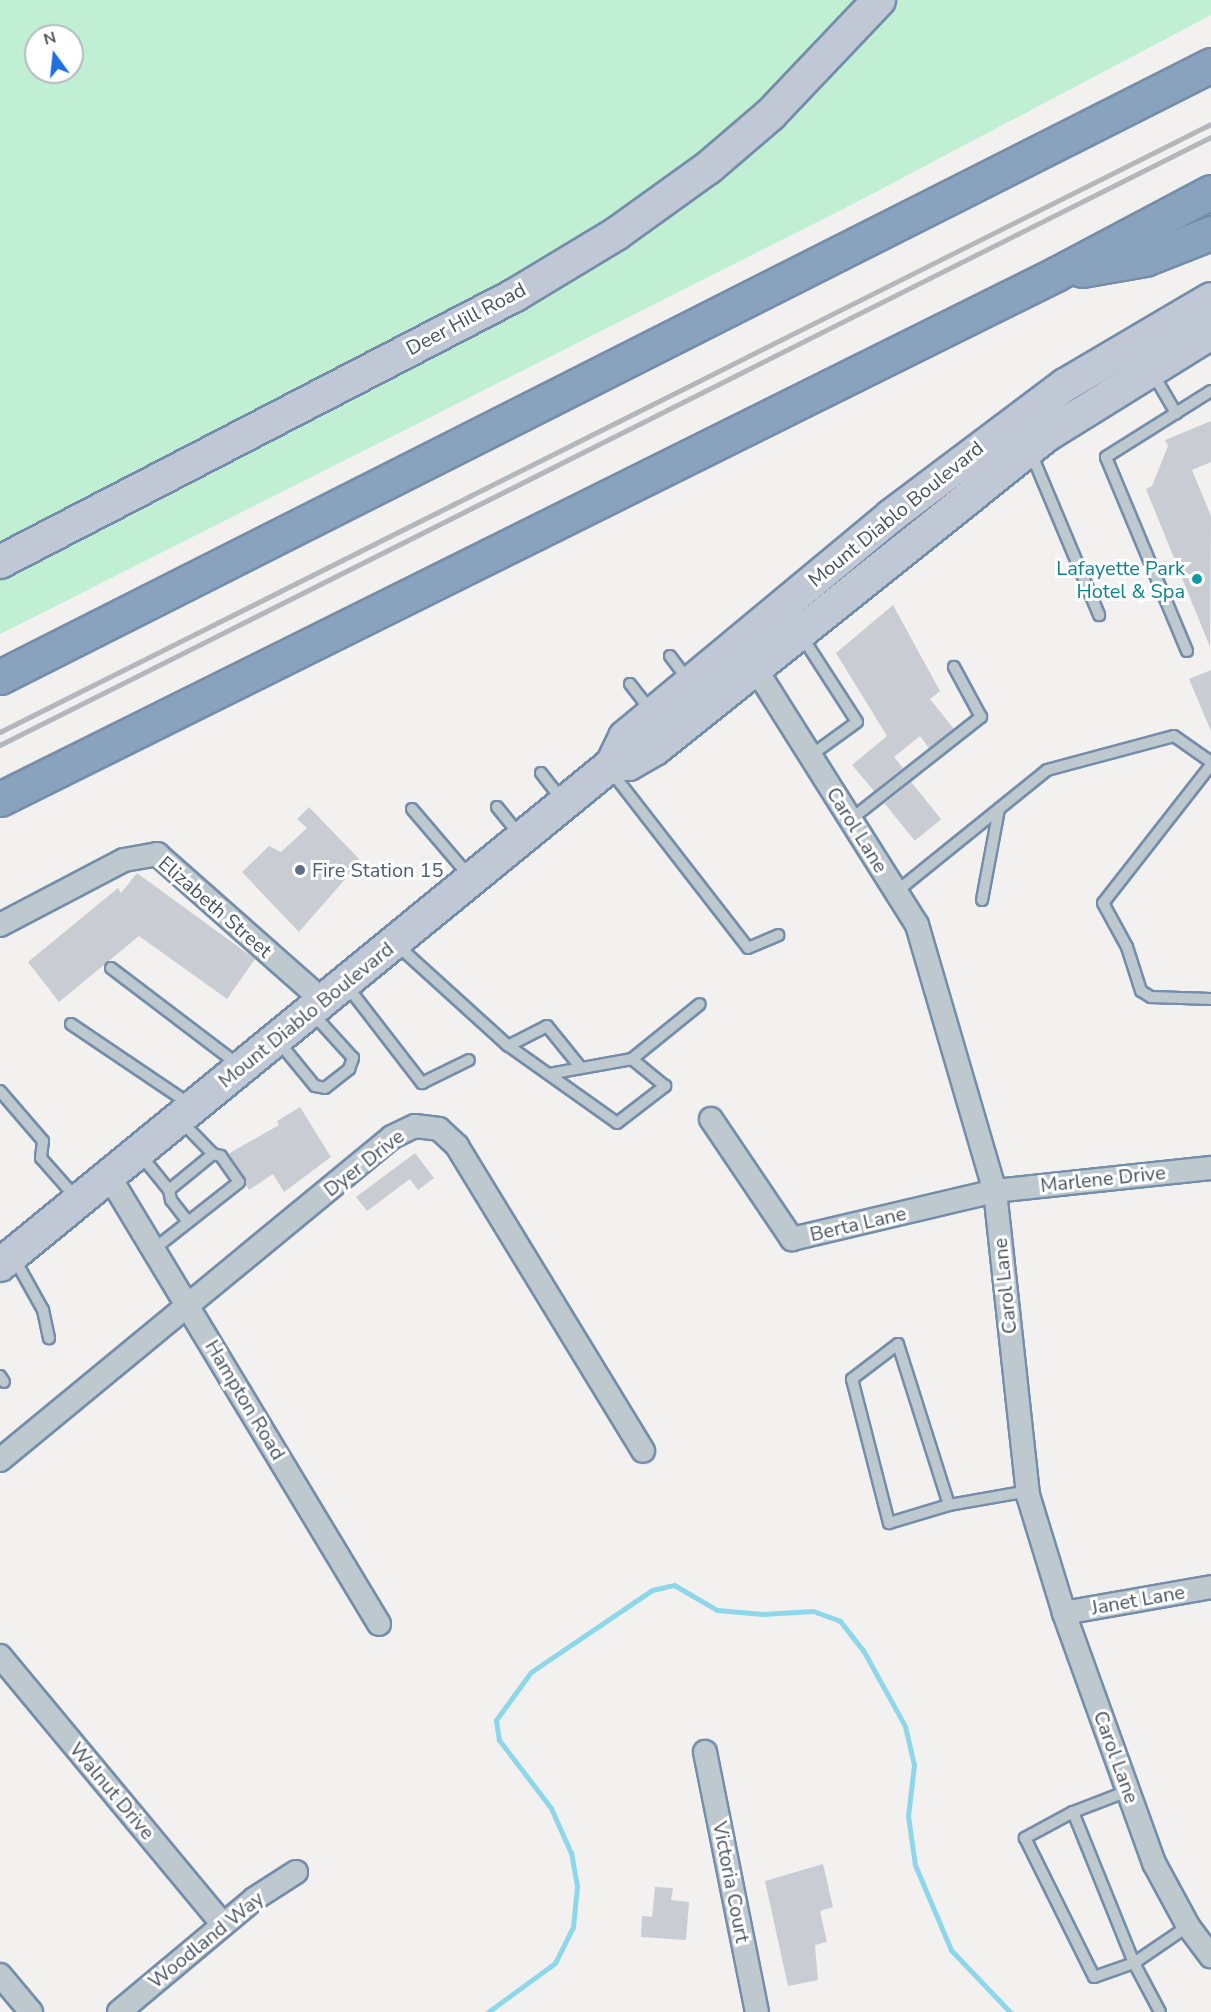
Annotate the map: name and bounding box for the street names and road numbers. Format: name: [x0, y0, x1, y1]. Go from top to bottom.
street label: Deer Hill Road: [402, 277, 530, 361]
street label: Mount Diablo Boulevard: [804, 436, 988, 592]
street label: Carol Lane: [821, 783, 893, 877]
street label: Elizabeth Street: [153, 851, 277, 963]
street label: Mount Diablo Boulevard: [214, 937, 398, 1093]
street label: Dyer Drive: [319, 1124, 409, 1202]
street label: Marlene Drive: [1039, 1160, 1167, 1198]
street label: Berta Lane: [808, 1201, 908, 1247]
street label: Carol Lane: [988, 1237, 1022, 1335]
street label: Hampton Road: [200, 1336, 290, 1464]
street label: Janet Lane: [1089, 1580, 1187, 1620]
street label: Carol Lane: [1088, 1708, 1144, 1806]
street label: Walnut Drive: [64, 1737, 160, 1845]
street label: Victoria Court: [707, 1819, 755, 1945]
street label: Woodland Way: [144, 1886, 268, 1994]

